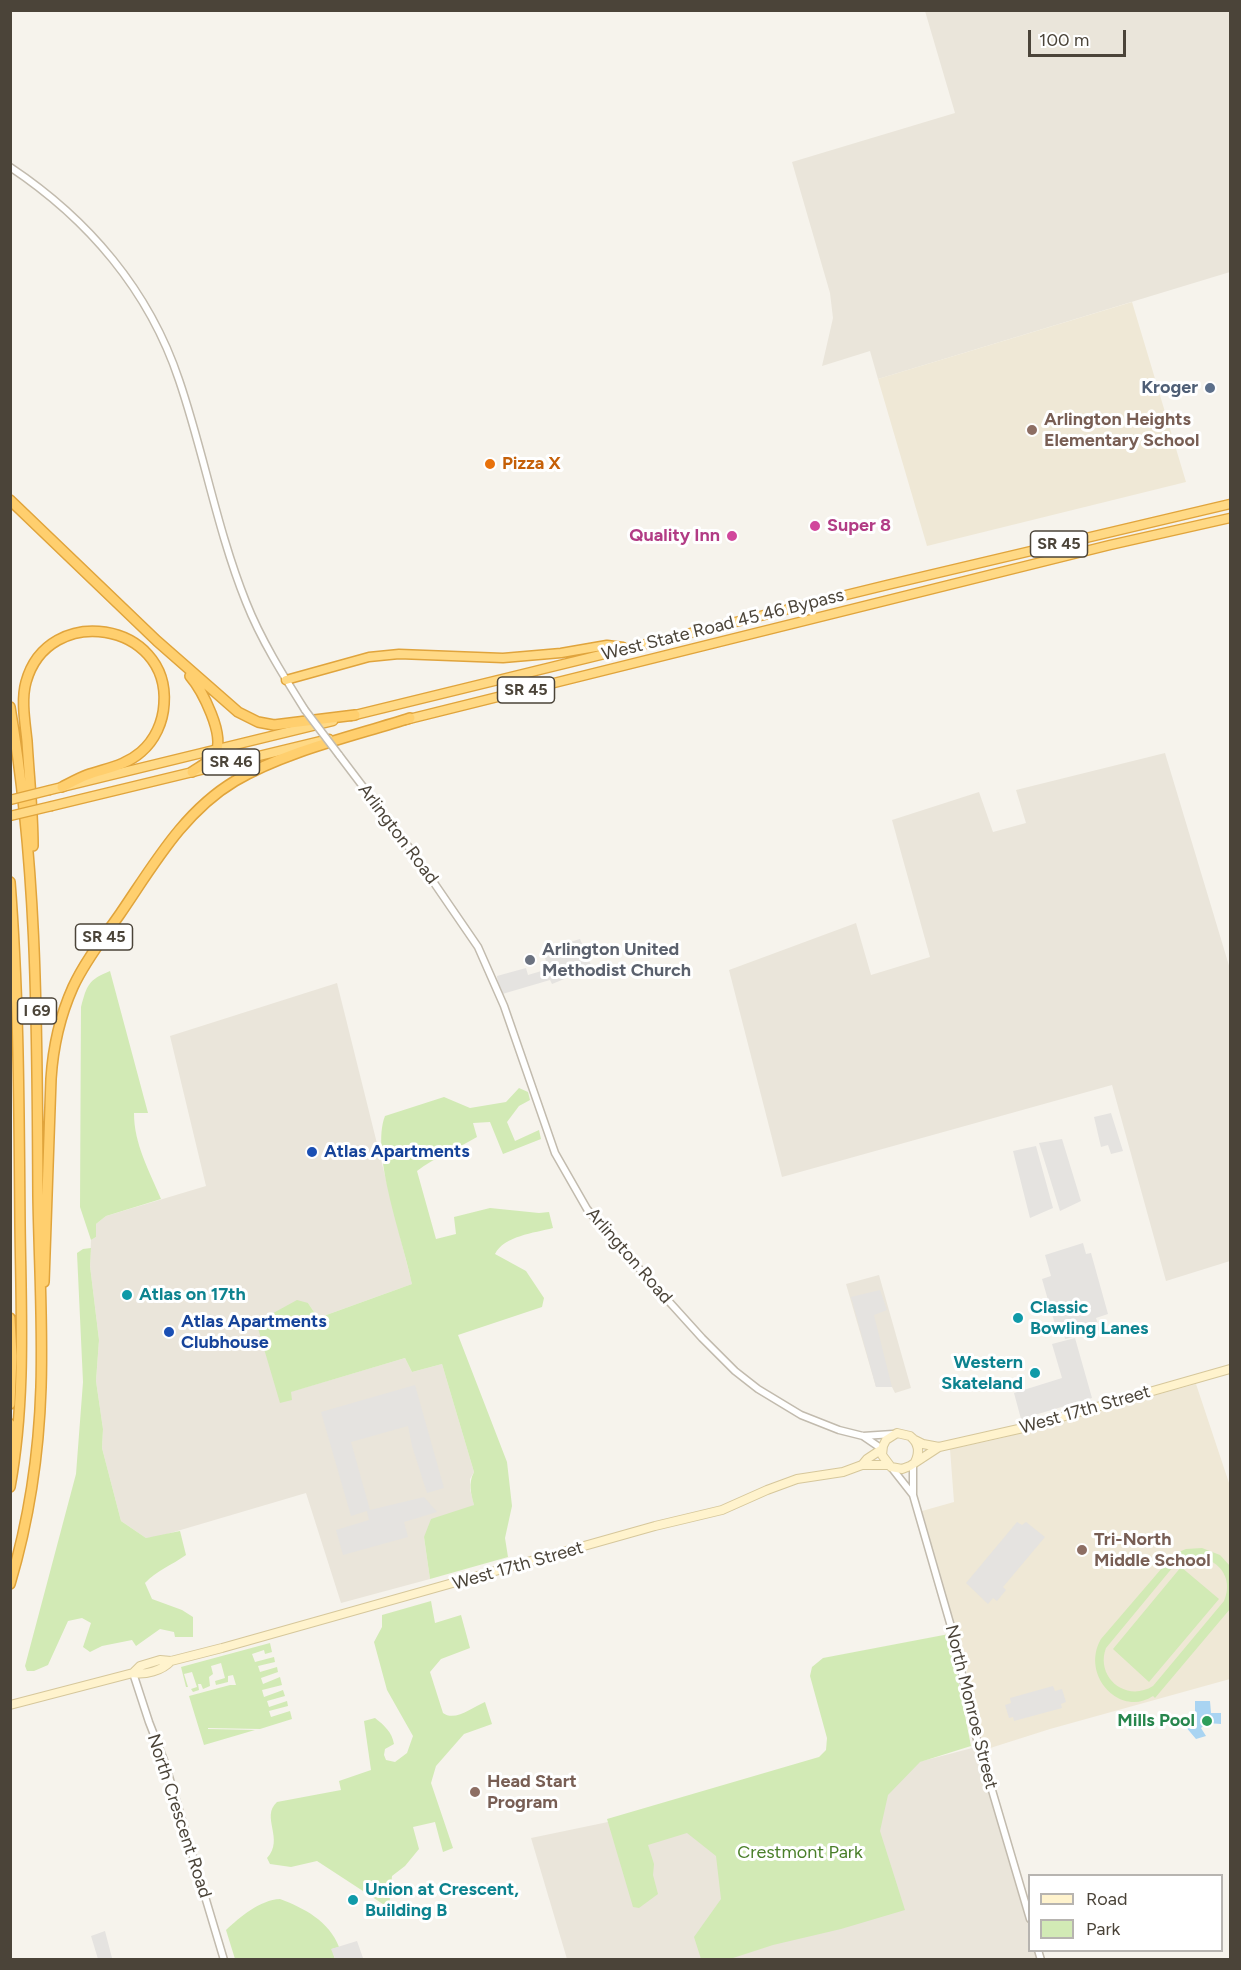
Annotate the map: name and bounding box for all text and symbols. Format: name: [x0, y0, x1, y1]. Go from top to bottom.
scale bar: [1031, 18, 1128, 56]
text: 100 m: [1039, 29, 1089, 51]
place label: Kroger: [1141, 377, 1198, 399]
marker: Kroger: [1203, 381, 1217, 395]
place label: Arlington Heights Elementary School: [1044, 409, 1199, 452]
marker: Arlington Heights Elementary School: [1025, 423, 1039, 437]
place label: Pizza X: [502, 453, 561, 475]
marker: Pizza X: [483, 457, 497, 471]
place label: Super 8: [827, 515, 891, 537]
marker: Super 8: [808, 519, 822, 533]
place label: Quality Inn: [629, 525, 720, 547]
marker: Quality Inn: [725, 529, 739, 543]
road number: SR 45: [1030, 531, 1088, 557]
street label: West State Road 45 46 Bypass: [600, 584, 846, 666]
road number: SR 45: [498, 677, 554, 703]
road number: SR 46: [202, 749, 260, 775]
street label: Arlington Road: [353, 780, 443, 888]
road number: SR 45: [76, 924, 132, 950]
place label: Arlington United Methodist Church: [542, 939, 691, 982]
marker: Arlington United Methodist Church: [523, 953, 537, 967]
road number: I 69: [18, 998, 57, 1024]
place label: Atlas Apartments: [324, 1141, 470, 1163]
marker: Atlas Apartments: [305, 1145, 319, 1159]
street label: Arlington Road: [581, 1204, 677, 1308]
place label: Atlas on 17th: [139, 1284, 246, 1306]
marker: Atlas on 17th: [120, 1288, 134, 1302]
place label: Classic Bowling Lanes: [1030, 1297, 1148, 1340]
place label: Atlas Apartments Clubhouse: [181, 1311, 327, 1354]
marker: Classic Bowling Lanes: [1011, 1311, 1025, 1325]
marker: Atlas Apartments Clubhouse: [162, 1325, 176, 1339]
place label: Western Skateland: [941, 1352, 1023, 1394]
marker: Western Skateland: [1028, 1366, 1042, 1380]
street label: West 17th Street: [1017, 1381, 1153, 1439]
place label: Tri-North Middle School: [1094, 1529, 1211, 1572]
street label: West 17th Street: [450, 1537, 586, 1595]
marker: Tri-North Middle School: [1075, 1543, 1089, 1557]
street label: North Monroe Street: [940, 1623, 1002, 1791]
place label: Mills Pool: [1117, 1710, 1195, 1732]
marker: Mills Pool: [1200, 1714, 1214, 1728]
street label: North Crescent Road: [142, 1731, 216, 1901]
place label: Head Start Program: [487, 1771, 577, 1814]
marker: Head Start Program: [468, 1785, 482, 1799]
park label: Crestmont Park: [737, 1842, 863, 1864]
legend: [1028, 1874, 1223, 1952]
place label: Union at Crescent, Building B: [365, 1879, 519, 1922]
text: Road: [1086, 1888, 1127, 1910]
marker: Union at Crescent, Building B: [346, 1893, 360, 1907]
text: Park: [1086, 1918, 1120, 1940]

